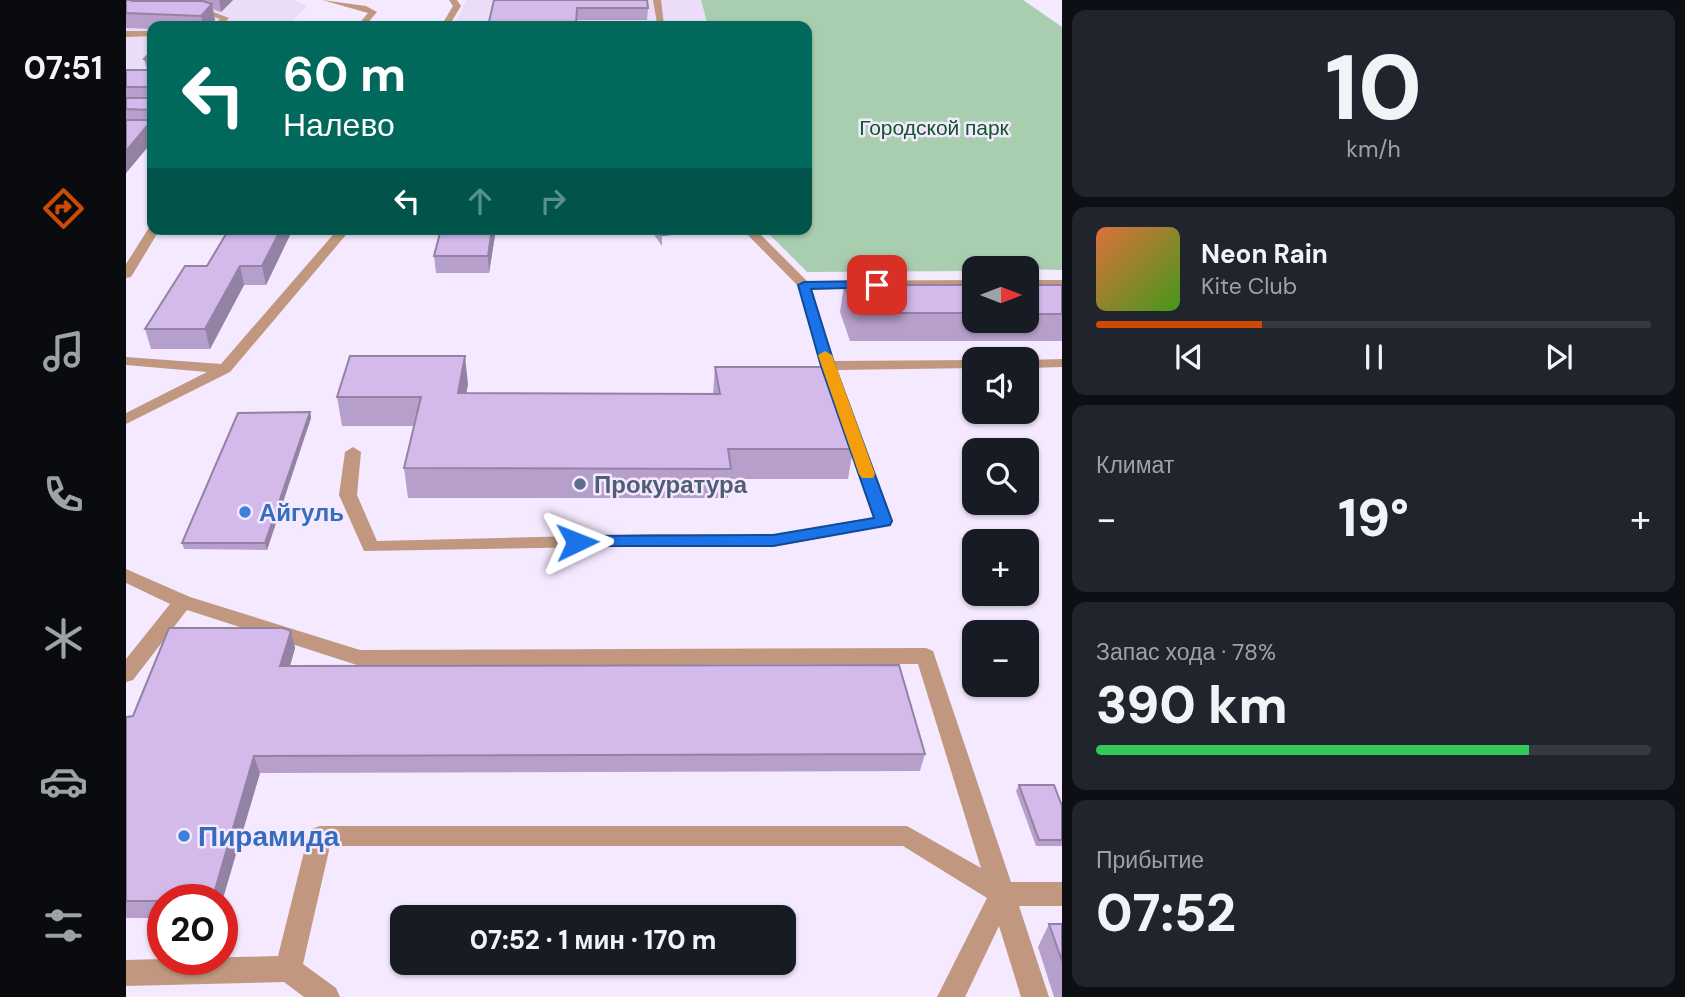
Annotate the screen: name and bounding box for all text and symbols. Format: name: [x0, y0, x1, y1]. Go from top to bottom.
text: 10: [1325, 29, 1422, 147]
text: 60 m: [283, 42, 406, 106]
text: 07:51: [23, 47, 103, 89]
icon: left: [168, 49, 259, 140]
text: Налево: [283, 104, 395, 146]
park label: Городской парк: [859, 114, 1010, 142]
text: km/h: [1346, 134, 1401, 164]
icon: left: [388, 182, 426, 220]
icon: ahead: [461, 182, 499, 220]
icon: right: [534, 182, 572, 220]
icon: directions: [39, 184, 88, 233]
text: Neon Rain: [1201, 237, 1328, 271]
pin: [847, 255, 907, 315]
north arrow: [962, 256, 1040, 332]
map controls: [962, 256, 1039, 697]
icon: arrive: [858, 266, 896, 304]
text: Kite Club: [1201, 271, 1297, 301]
icon: music: [39, 327, 88, 376]
icon: previous: [1170, 338, 1208, 376]
icon: pause: [1355, 338, 1393, 376]
icon: next: [1540, 338, 1578, 376]
button: sound: [962, 347, 1039, 424]
button: search: [962, 438, 1039, 515]
text: Климат: [1096, 450, 1174, 480]
place label: Прокуратура: [594, 469, 748, 500]
icon: phone: [39, 470, 88, 519]
marker: Прокуратура: [572, 476, 588, 492]
text: 19°: [1338, 484, 1409, 552]
text: −: [1096, 494, 1117, 544]
text: +: [1630, 494, 1651, 544]
place label: Айгуль: [259, 497, 344, 528]
marker: Айгуль: [237, 504, 253, 520]
position arrow: [540, 505, 614, 579]
button: +: [962, 529, 1039, 606]
icon: climate: [39, 614, 88, 663]
button: −: [962, 620, 1039, 697]
text: Запас хода · 78%: [1096, 637, 1276, 667]
text: 390 km: [1096, 671, 1288, 739]
icon: car: [39, 757, 88, 806]
place label: Пирамида: [198, 818, 340, 855]
marker: Пирамида: [176, 828, 192, 844]
text: Прибытие: [1096, 845, 1204, 875]
text: 07:52: [1096, 879, 1236, 947]
speed limit sign: 20: [147, 884, 238, 975]
icon: filters: [39, 901, 88, 950]
text: 07:52 · 1 мин · 170 m: [470, 923, 716, 957]

